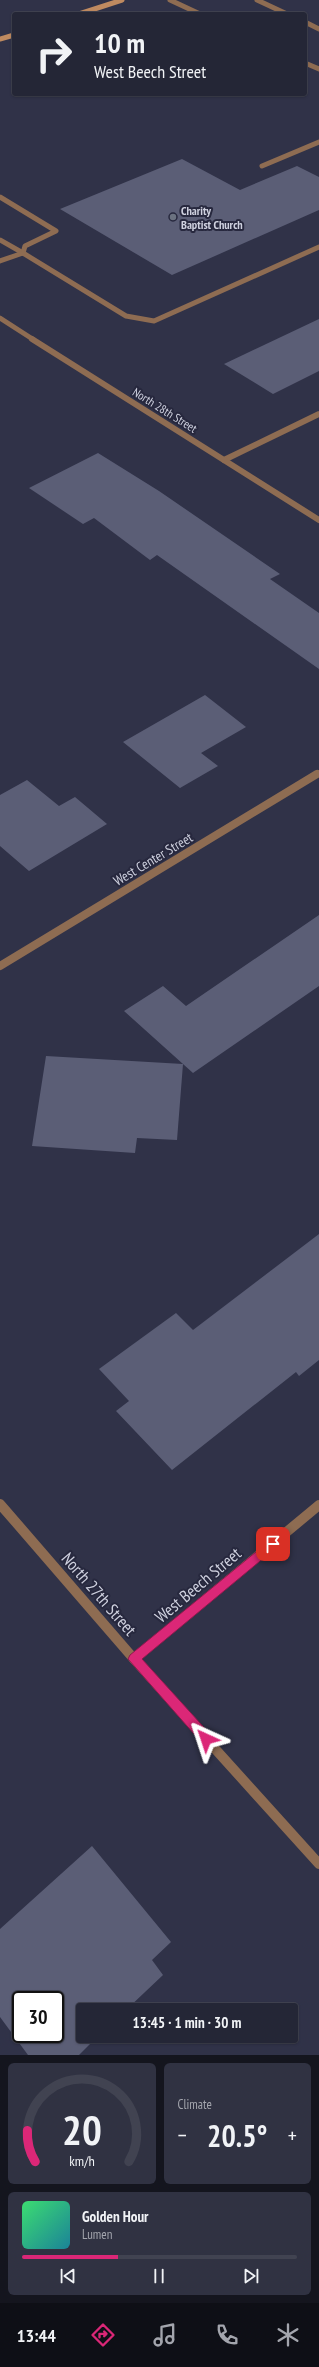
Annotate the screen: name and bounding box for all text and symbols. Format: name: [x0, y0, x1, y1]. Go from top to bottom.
text: 10 m: [94, 24, 145, 61]
icon: right: [28, 28, 80, 80]
text: West Beech Street: [94, 60, 206, 83]
place label: Charity Baptist Church: [181, 203, 243, 232]
marker: Charity Baptist Church: [168, 212, 178, 222]
street label: North 28th Street: [130, 384, 201, 436]
street label: West Center Street: [110, 828, 196, 890]
pin: [256, 1527, 290, 1561]
icon: arrive: [262, 1533, 284, 1555]
street label: West Beech Street: [150, 1542, 246, 1627]
street label: North 27th Street: [57, 1548, 141, 1640]
position arrow: [185, 1718, 227, 1760]
speed limit sign: 30: [12, 1991, 64, 2043]
text: 13:45 · 1 min · 30 m: [133, 2013, 241, 2032]
text: Climate: [178, 2096, 212, 2113]
text: 20: [62, 2102, 102, 2155]
text: 20.5°: [207, 2116, 267, 2155]
text: −: [178, 2121, 187, 2149]
text: +: [288, 2121, 297, 2149]
text: km/h: [69, 2150, 94, 2169]
text: Golden Hour: [82, 2207, 149, 2226]
text: Lumen: [82, 2226, 112, 2243]
icon: previous: [57, 2265, 79, 2287]
icon: pause: [148, 2265, 170, 2287]
icon: next: [240, 2265, 262, 2287]
icon: directions: [89, 2321, 117, 2349]
icon: music: [151, 2321, 179, 2349]
icon: phone: [213, 2321, 241, 2349]
icon: climate: [274, 2321, 302, 2349]
text: 13:44: [17, 2324, 56, 2347]

